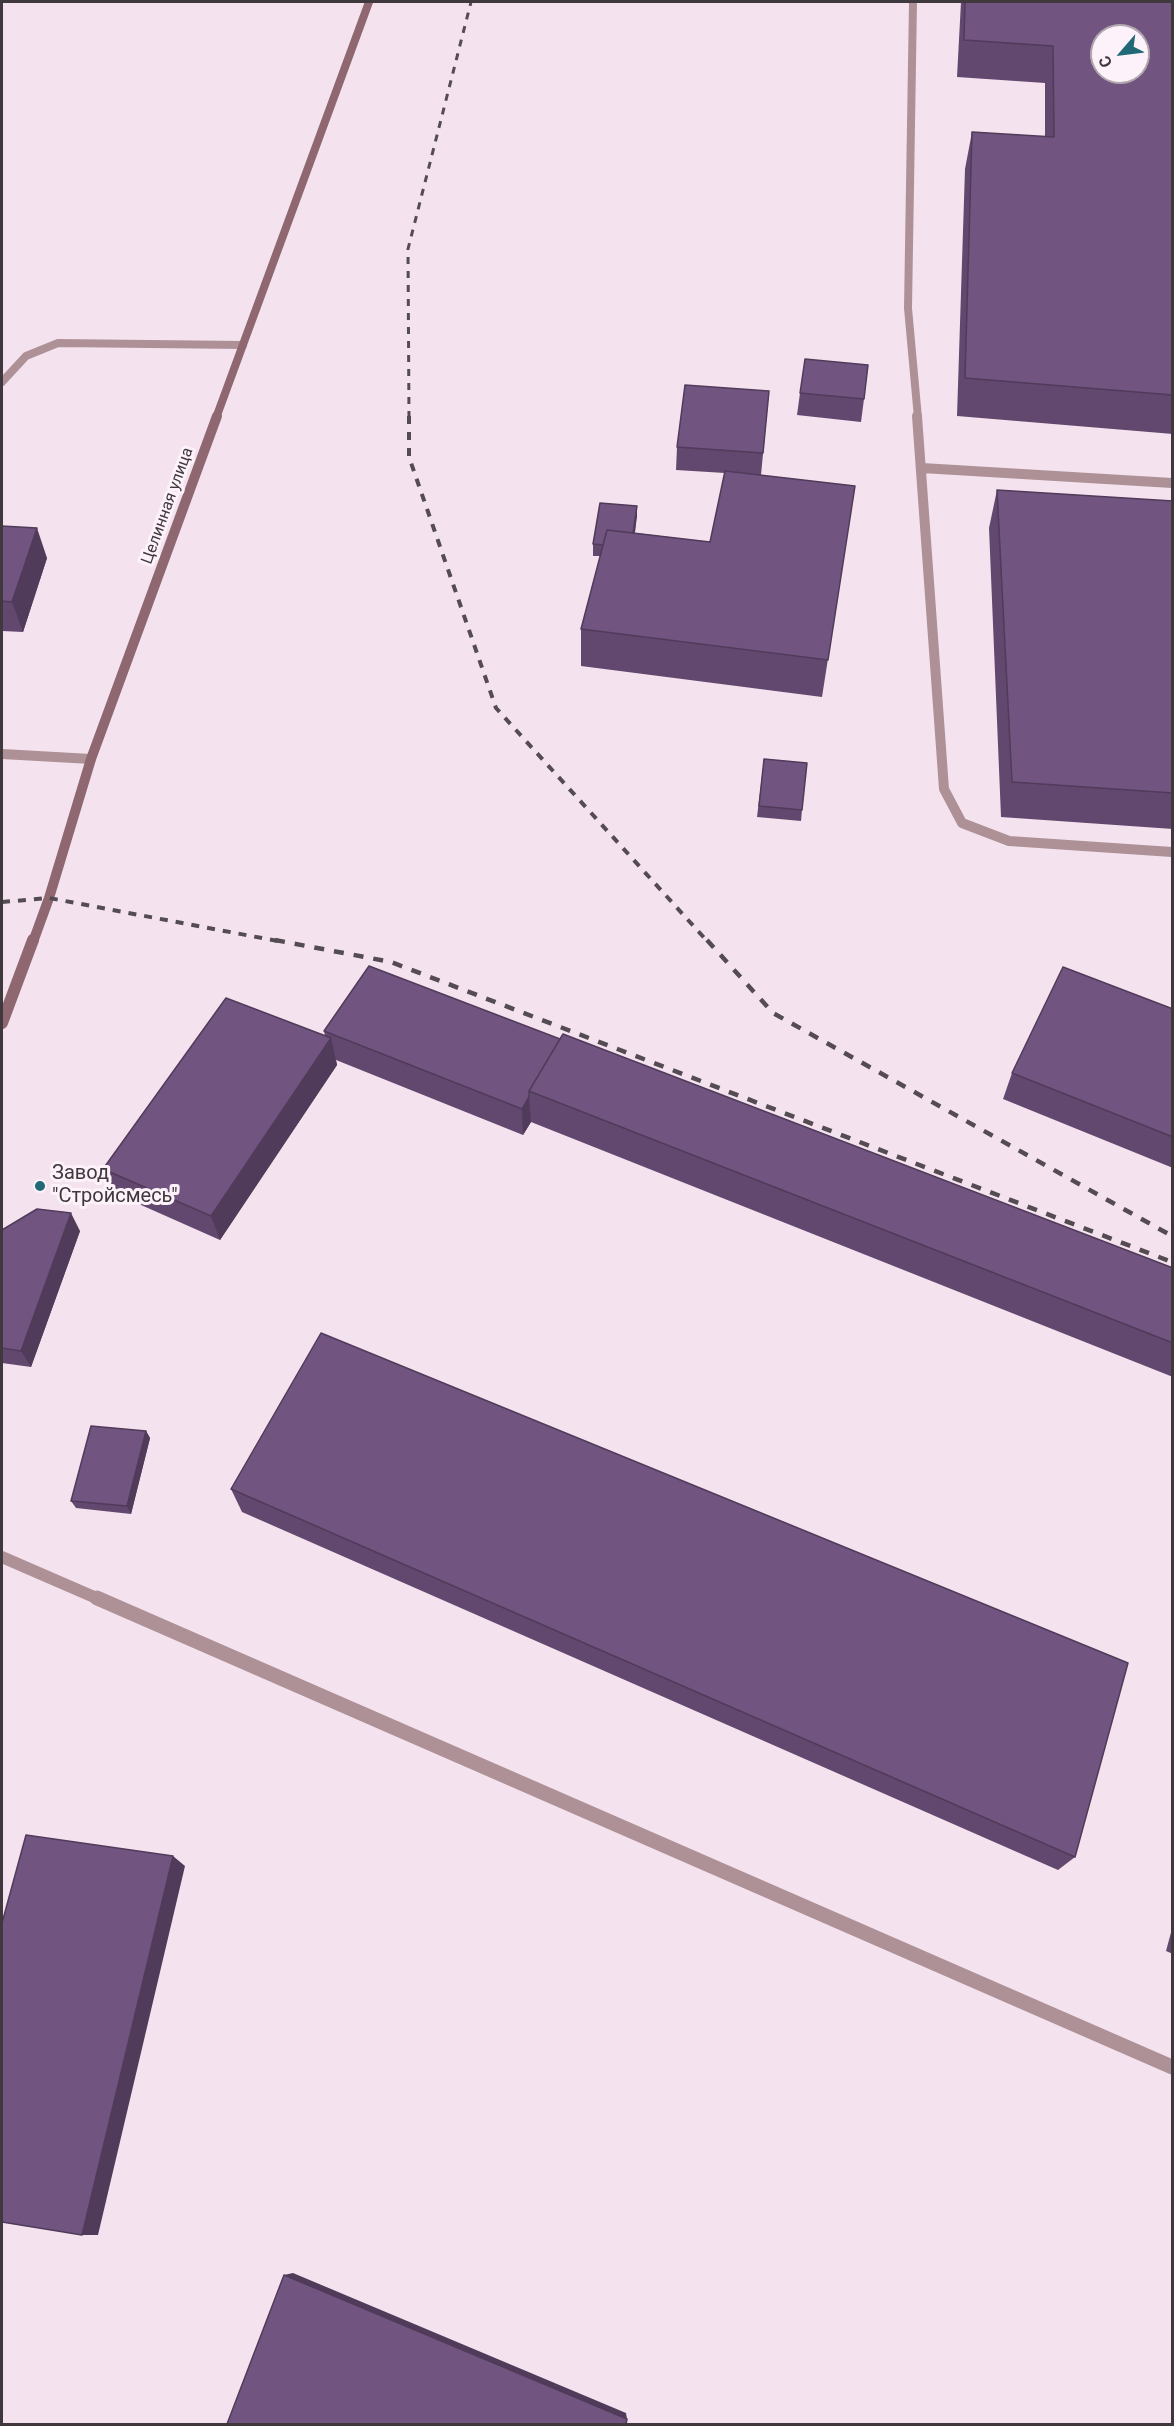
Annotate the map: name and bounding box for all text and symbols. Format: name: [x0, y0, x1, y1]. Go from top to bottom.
north arrow: [1090, 24, 1150, 84]
text: С: [1095, 53, 1116, 71]
street label: Целинная улица: [138, 445, 198, 567]
place label: Завод "Стройсмесь": [52, 1162, 178, 1209]
marker: Завод "Стройсмесь": [33, 1179, 47, 1193]

